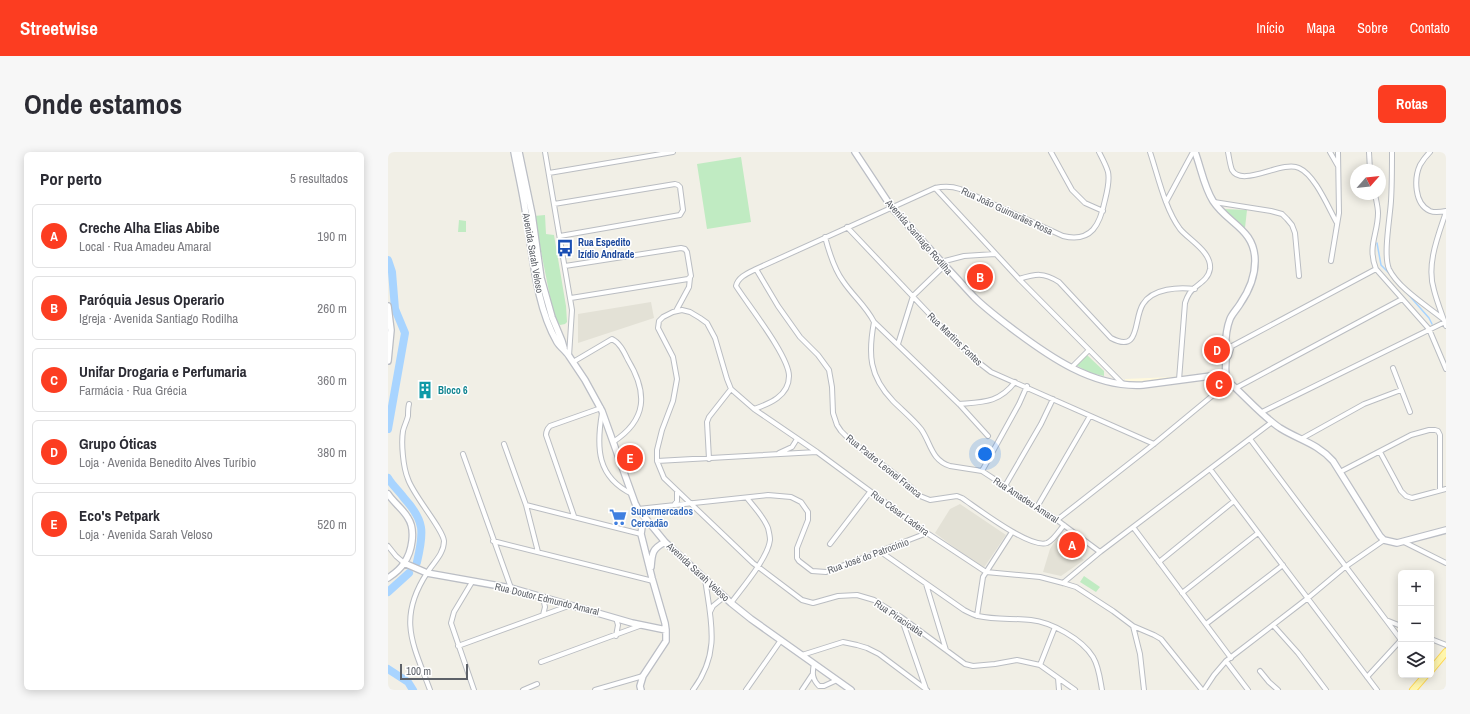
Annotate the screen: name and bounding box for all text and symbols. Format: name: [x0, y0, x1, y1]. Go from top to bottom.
text: Streetwise: [20, 15, 98, 41]
text: Início: [1256, 19, 1284, 37]
text: Mapa: [1306, 19, 1335, 37]
text: Sobre: [1357, 19, 1388, 37]
text: Contato: [1410, 19, 1450, 37]
text: Onde estamos: [24, 85, 182, 123]
button: Rotas: [1378, 85, 1446, 123]
north arrow: [1350, 164, 1386, 200]
text: Por perto: [40, 167, 102, 190]
text: 5 resultados: [290, 170, 348, 187]
street label: Rua João Guimarães Rosa: [959, 184, 1055, 238]
street label: Avenida Santiago Rodilha: [882, 196, 956, 278]
street label: Avenida Sarah Veloso: [519, 211, 547, 294]
text: Creche Alha Elias Abibe: [79, 217, 220, 238]
text: A: [50, 228, 58, 245]
text: 190 m: [317, 228, 347, 245]
place label: Rua Espedito Izídio Andrade: [578, 236, 635, 261]
text: Local · Rua Amadeu Amaral: [79, 238, 211, 255]
bus stop icon: Rua Espedito Izídio Andrade: [555, 238, 575, 258]
pin: B: [967, 262, 993, 292]
text: Paróquia Jesus Operario: [79, 289, 225, 310]
text: B: [50, 300, 58, 317]
text: 260 m: [317, 300, 347, 317]
street label: Rua Martins Fontes: [925, 309, 985, 369]
text: Igreja · Avenida Santiago Rodilha: [79, 310, 238, 327]
pin: D: [1204, 335, 1230, 365]
text: Unifar Drogaria e Perfumaria: [79, 361, 246, 382]
pin: C: [1206, 369, 1232, 399]
text: C: [50, 372, 58, 389]
text: 360 m: [317, 372, 347, 389]
building icon: Bloco 6: [415, 380, 435, 400]
text: Farmácia · Rua Grécia: [79, 382, 187, 399]
place label: Bloco 6: [438, 384, 468, 397]
street label: Rua Padre Leonel Franca: [843, 431, 925, 501]
text: Grupo Óticas: [79, 433, 157, 454]
pin: E: [617, 443, 643, 473]
text: D: [50, 444, 58, 461]
text: 380 m: [317, 444, 347, 461]
your location: [975, 444, 995, 464]
text: Loja · Avenida Benedito Alves Turíbio: [79, 454, 256, 471]
street label: Rua Amadeu Amaral: [991, 474, 1061, 526]
street label: Rua César Ladeira: [868, 487, 932, 539]
text: Eco's Petpark: [79, 505, 160, 526]
place label: Supermercados Cercadão: [631, 505, 693, 530]
supermarket icon: Supermercados Cercadão: [608, 507, 628, 527]
text: E: [50, 516, 58, 533]
text: 520 m: [317, 516, 347, 533]
text: Loja · Avenida Sarah Veloso: [79, 526, 213, 543]
pin: A: [1059, 530, 1085, 560]
street label: Rua José do Patrocínio: [826, 535, 911, 577]
street label: Avenida Sarah Veloso: [663, 539, 732, 605]
map controls: [1398, 570, 1434, 678]
button: +: [1398, 570, 1434, 606]
street label: Rua Doutor Edmundo Amaral: [493, 580, 601, 618]
street label: Rua Piracicaba: [872, 597, 926, 639]
button: −: [1398, 606, 1434, 642]
button: layers: [1398, 642, 1434, 678]
scale bar: [400, 662, 468, 681]
text: 100 m: [406, 664, 431, 678]

